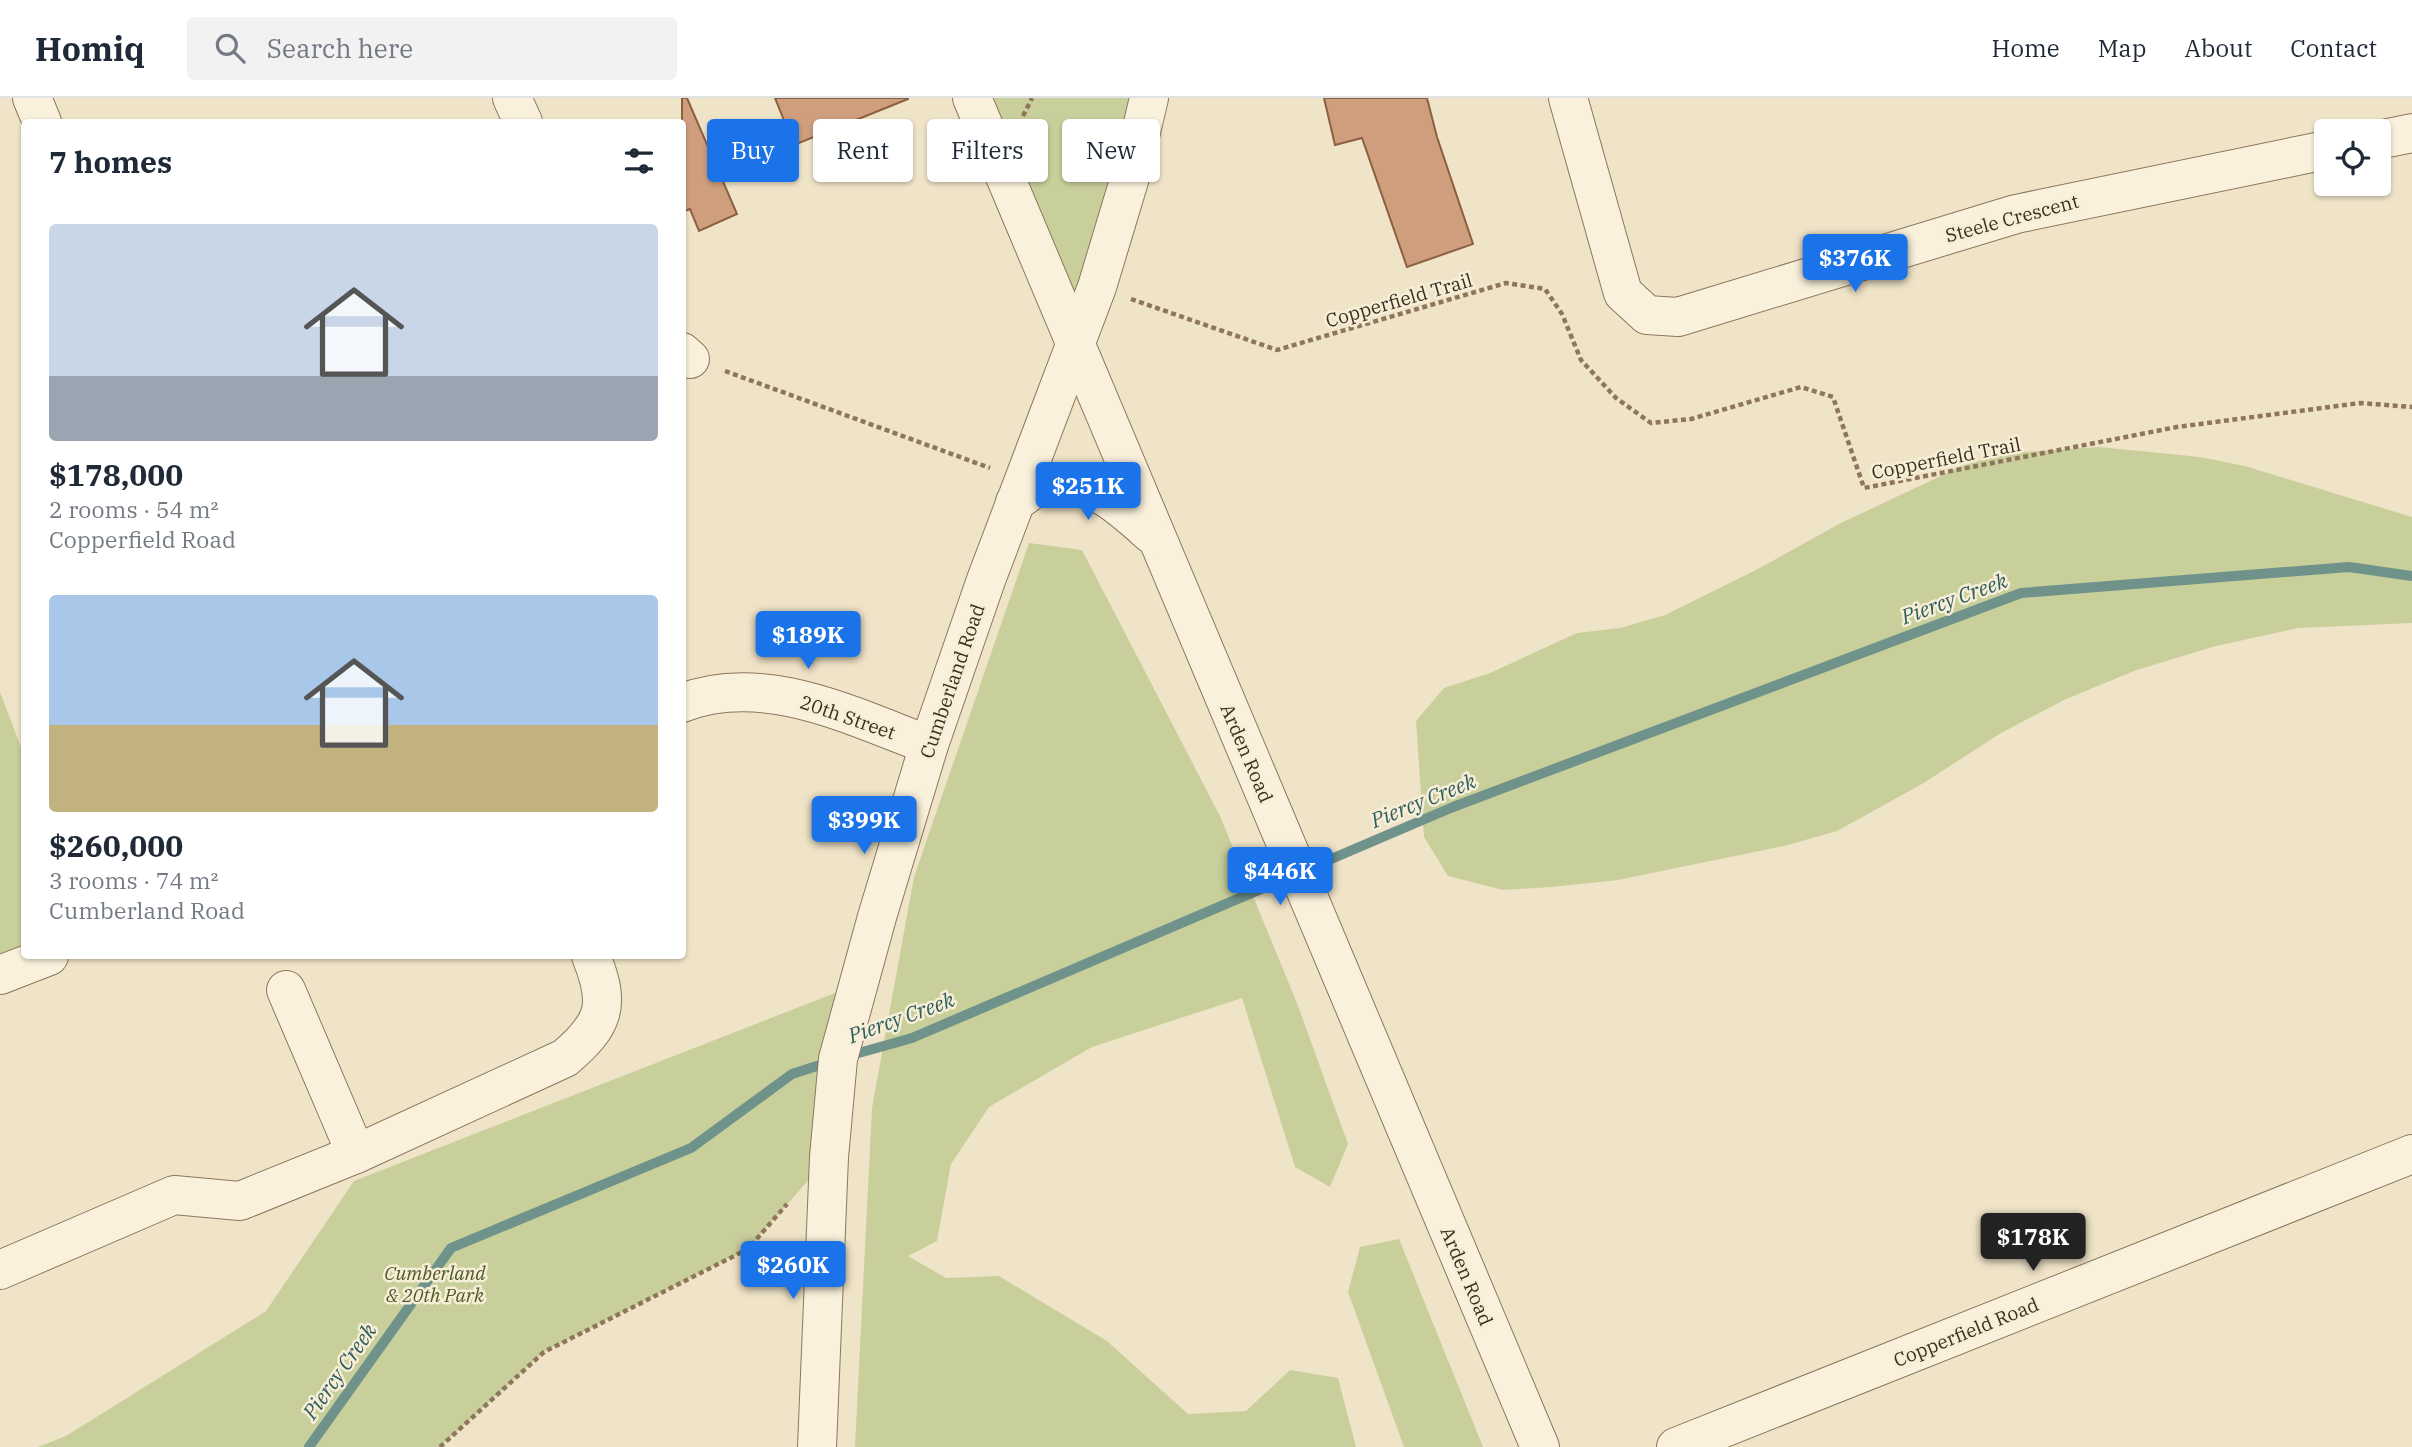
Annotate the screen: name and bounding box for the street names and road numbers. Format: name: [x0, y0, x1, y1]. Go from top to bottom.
street label: Steele Crescent: [1943, 189, 2082, 247]
street label: Copperfield Trail: [1323, 267, 1475, 332]
street label: Copperfield Trail: [1869, 432, 2023, 484]
street label: Cumberland Road: [914, 601, 990, 761]
street label: 20th Street: [797, 690, 899, 745]
street label: Arden Road: [1215, 700, 1279, 806]
street label: Arden Road: [1435, 1223, 1499, 1329]
street label: Copperfield Road: [1890, 1292, 2042, 1372]

